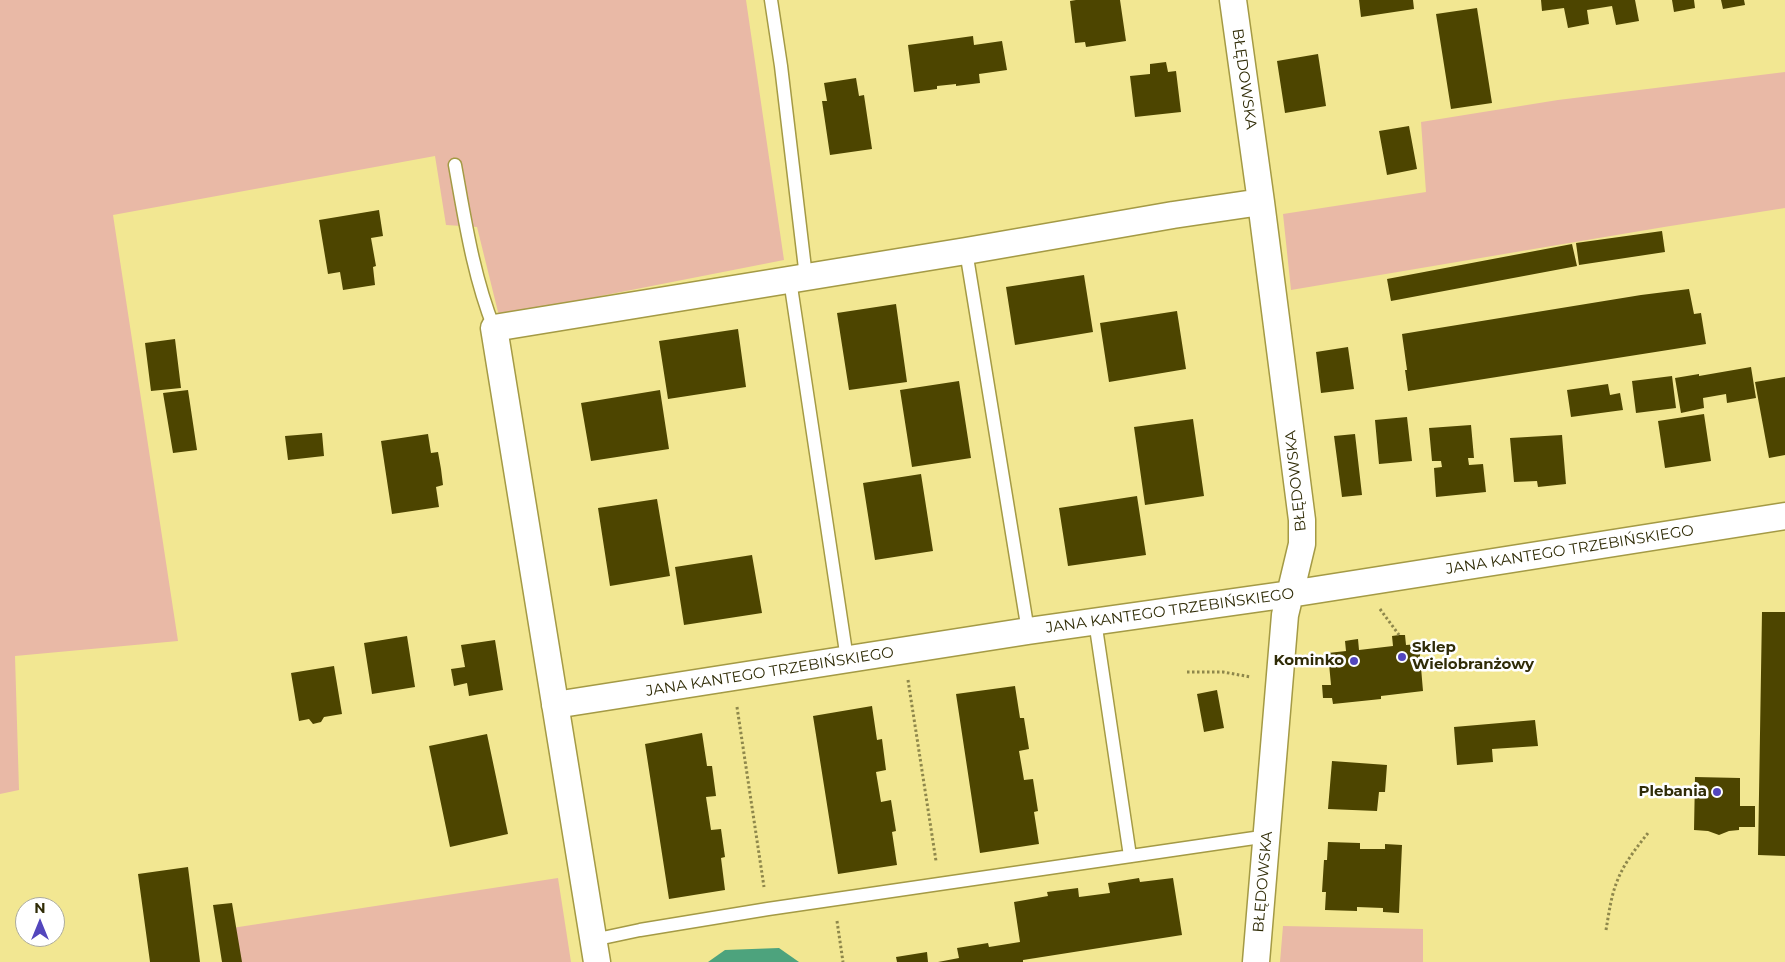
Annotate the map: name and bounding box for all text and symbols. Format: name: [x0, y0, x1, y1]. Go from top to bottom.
street label: BŁĘDOWSKA: [1228, 27, 1260, 131]
street label: BŁĘDOWSKA: [1282, 430, 1310, 532]
street label: JANA KANTEGO TRZEBIŃSKIEGO: [1445, 521, 1695, 579]
street label: JANA KANTEGO TRZEBIŃSKIEGO: [1045, 585, 1295, 637]
place label: Sklep Wielobranżowy: [1412, 639, 1534, 674]
street label: JANA KANTEGO TRZEBIŃSKIEGO: [645, 643, 895, 701]
marker: Sklep Wielobranżowy: [1396, 651, 1408, 663]
place label: Kominko: [1273, 652, 1344, 670]
marker: Kominko: [1348, 655, 1360, 667]
place label: Plebania: [1638, 783, 1707, 801]
marker: Plebania: [1711, 786, 1723, 798]
street label: BŁĘDOWSKA: [1250, 831, 1276, 933]
north arrow: [15, 897, 65, 947]
text: N: [34, 899, 46, 917]

